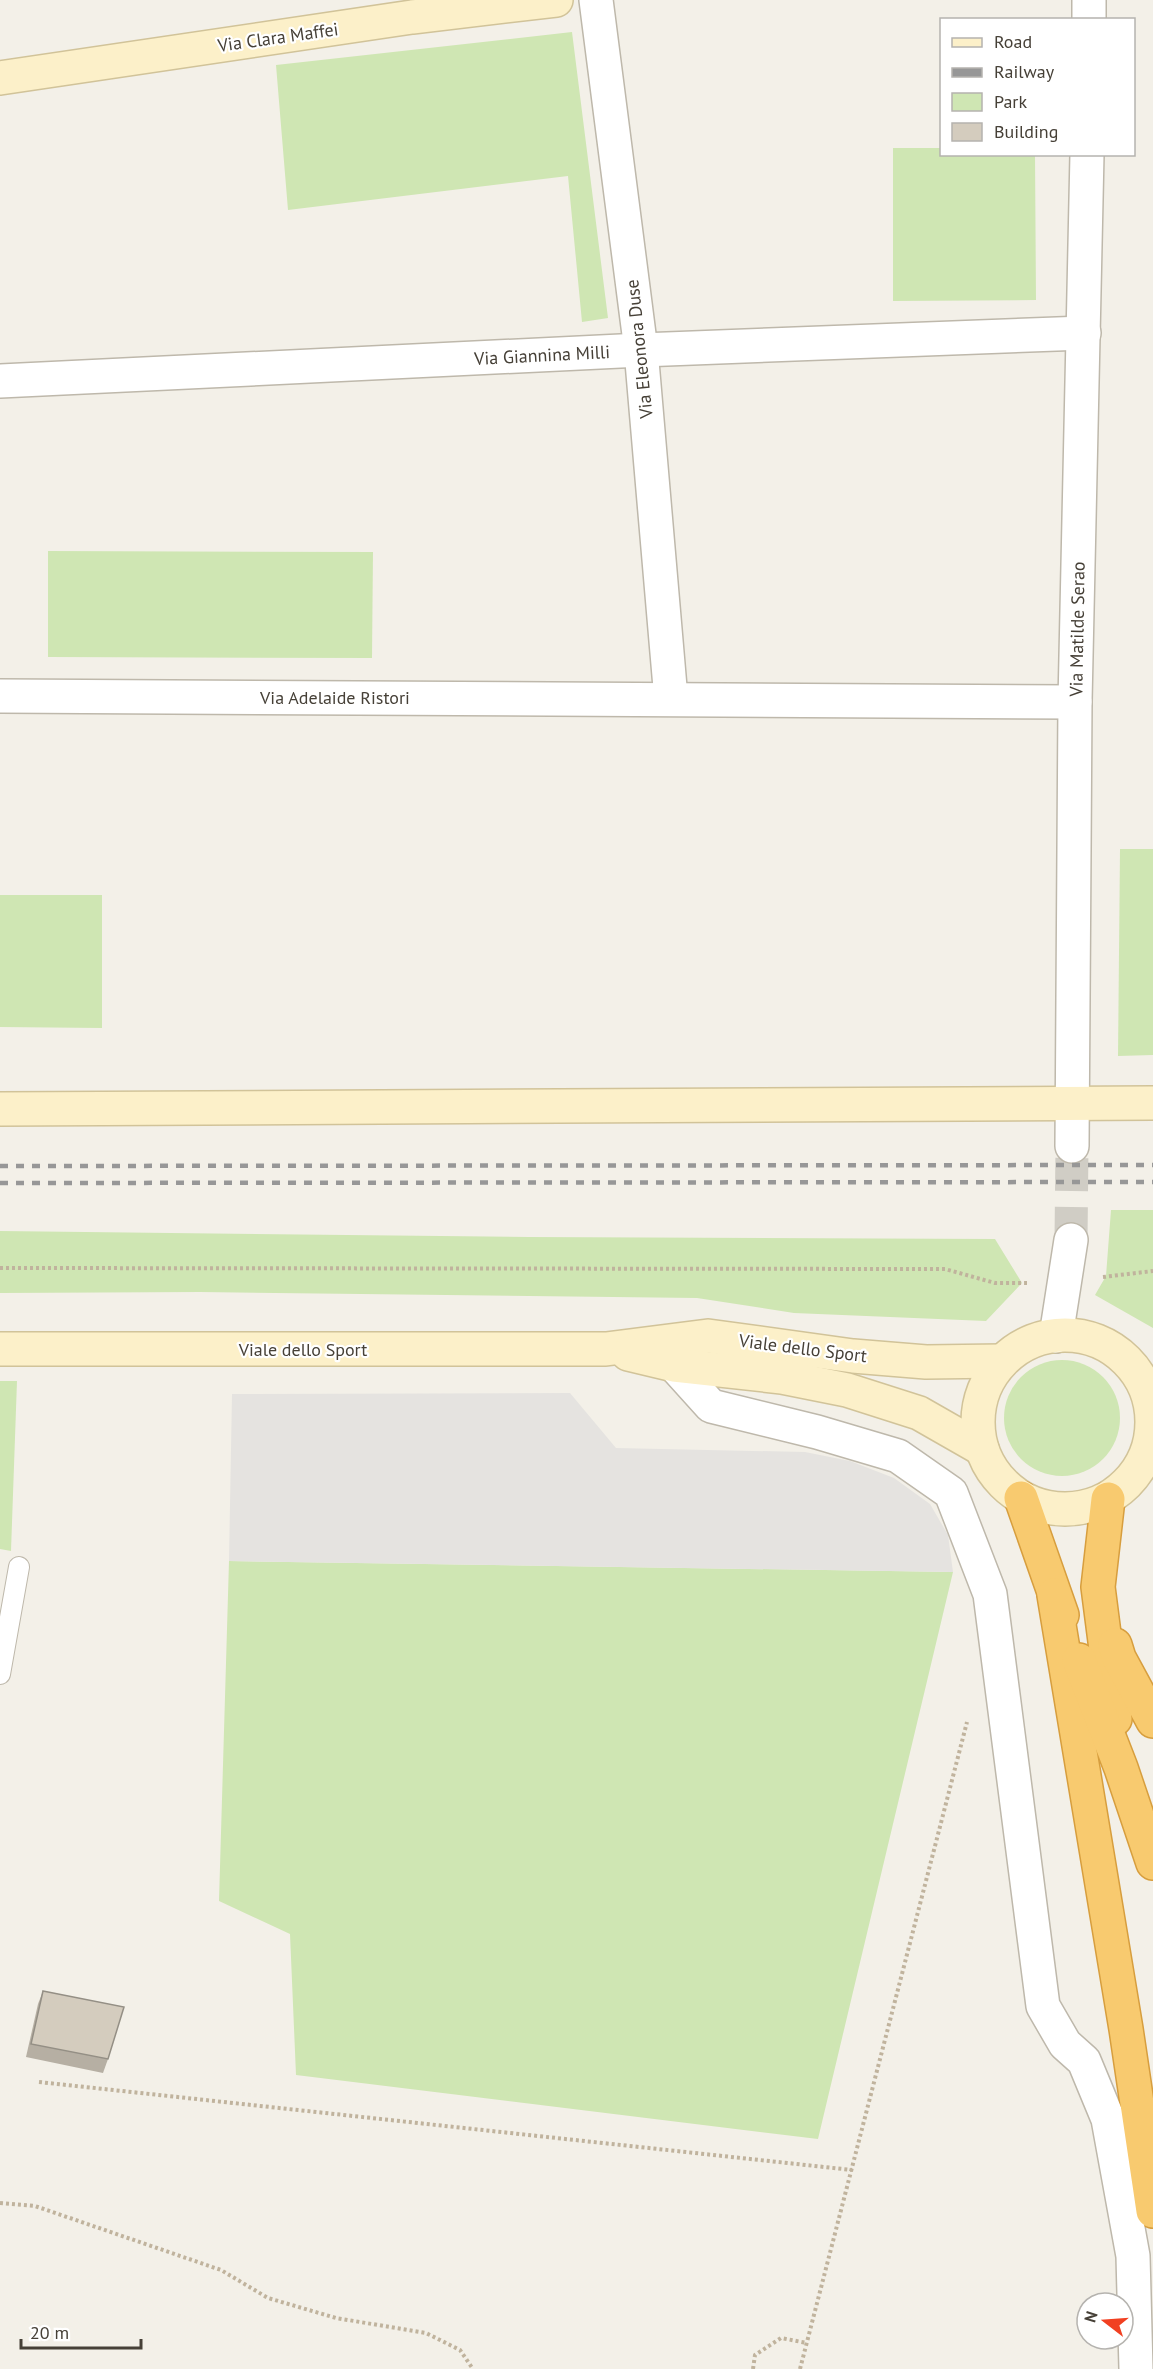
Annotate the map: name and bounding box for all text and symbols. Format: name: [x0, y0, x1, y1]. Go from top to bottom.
street label: Via Clara Maffei: [215, 17, 340, 57]
legend: [940, 18, 1135, 156]
text: Road: [994, 30, 1032, 53]
text: Railway: [994, 60, 1055, 83]
text: Park: [994, 90, 1027, 113]
text: Building: [994, 120, 1058, 143]
street label: Via Eleonora Duse: [620, 278, 658, 421]
street label: Via Giannina Milli: [472, 340, 611, 370]
street label: Via Matilde Serao: [1064, 561, 1090, 698]
street label: Via Adelaide Ristori: [259, 686, 410, 709]
street label: Viale dello Sport: [737, 1329, 868, 1367]
street label: Viale dello Sport: [238, 1338, 367, 1361]
north arrow: [1075, 2291, 1135, 2351]
text: N: [1080, 2309, 1102, 2325]
scale bar: [21, 2312, 141, 2350]
text: 20 m: [30, 2321, 69, 2344]

